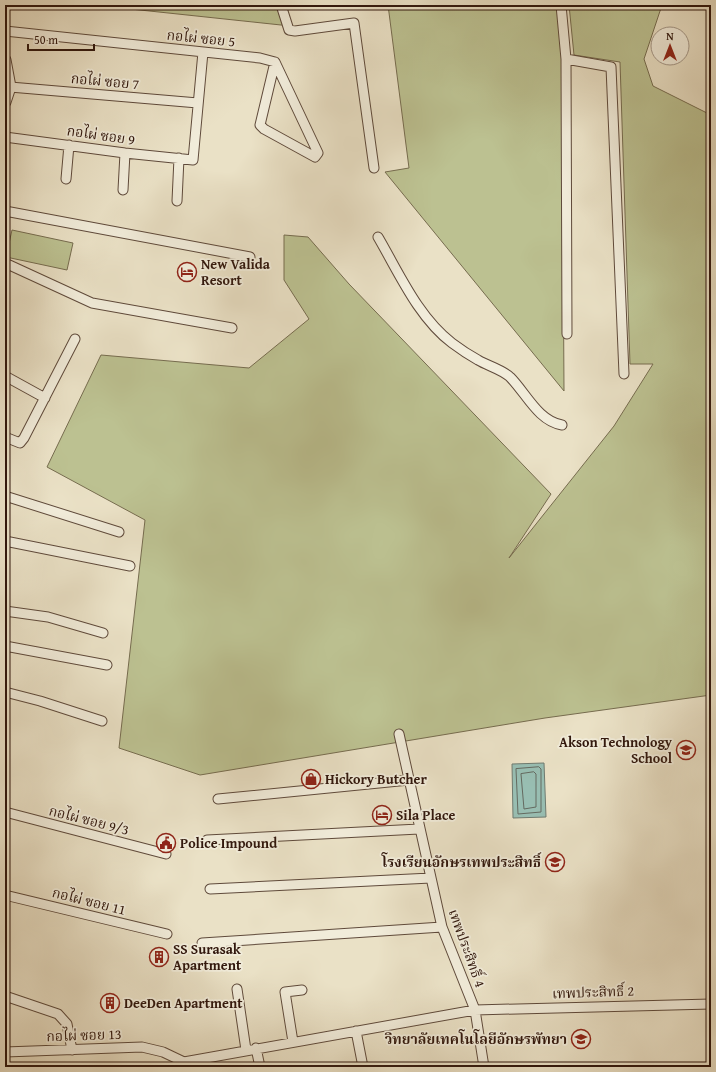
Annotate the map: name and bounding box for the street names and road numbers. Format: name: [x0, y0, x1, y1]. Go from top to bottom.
street label: กอไผ่ ซอย 5: [166, 24, 236, 52]
street label: กอไผ่ ซอย 7: [70, 68, 140, 94]
street label: กอไผ่ ซอย 9: [66, 120, 137, 150]
street label: กอไผ่ ซอย 9/3: [47, 800, 131, 840]
street label: กอไผ่ ซอย 11: [50, 882, 128, 920]
street label: เทพประสิทธิ์ 4: [444, 906, 491, 990]
street label: เทพประสิทธิ์ 2: [552, 981, 634, 1003]
street label: กอไผ่ ซอย 13: [46, 1024, 122, 1046]

